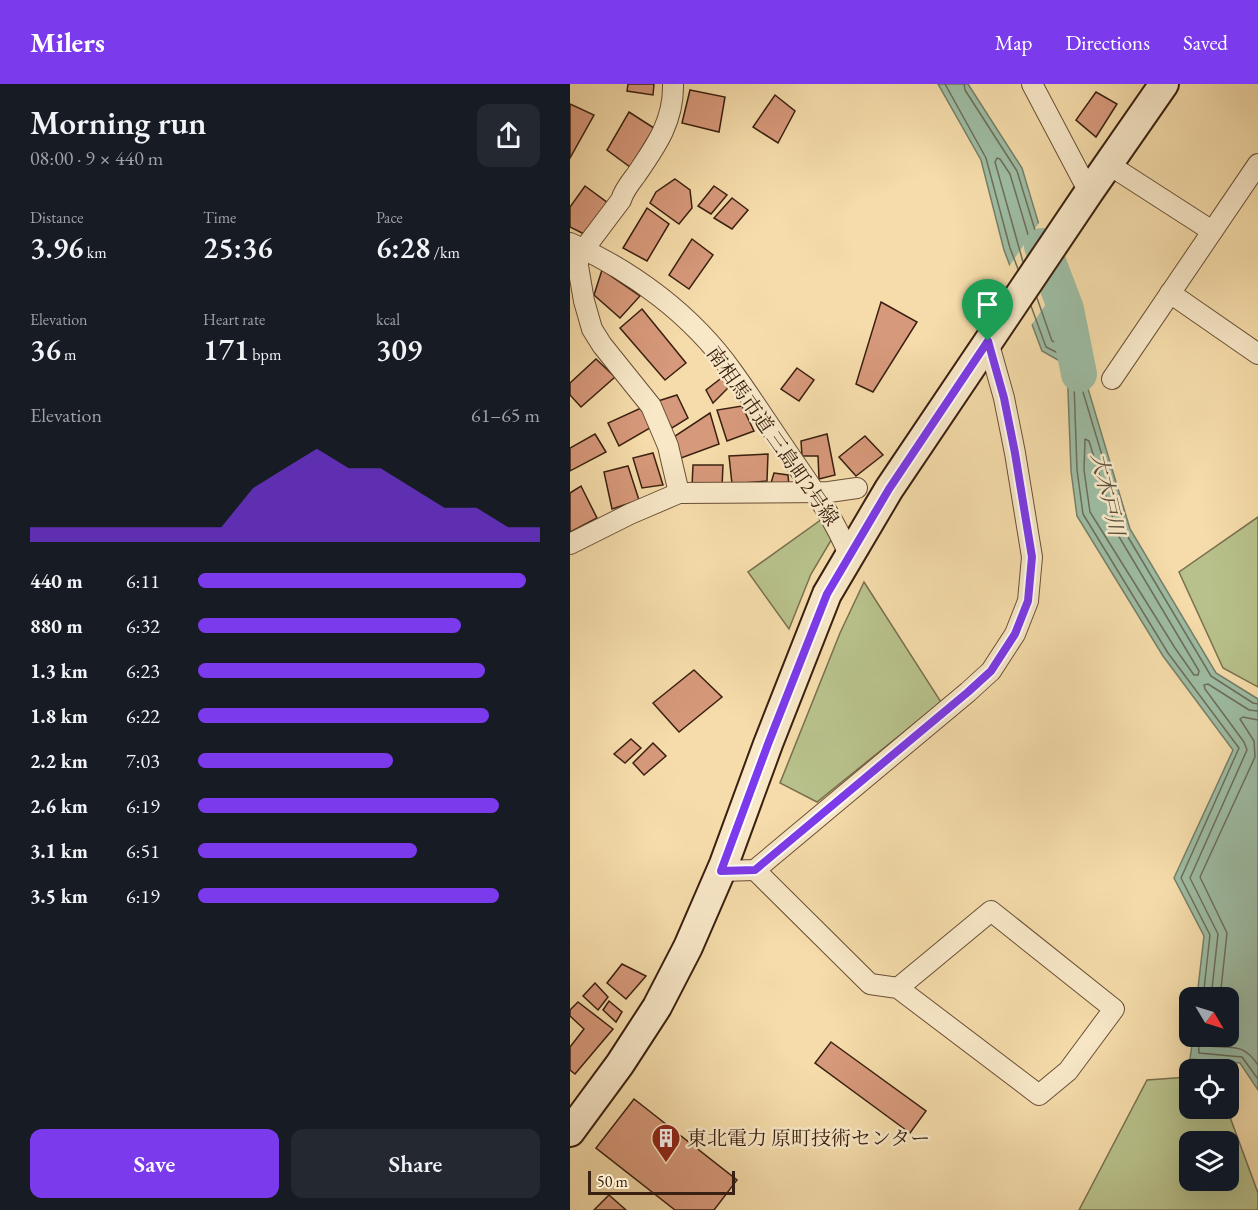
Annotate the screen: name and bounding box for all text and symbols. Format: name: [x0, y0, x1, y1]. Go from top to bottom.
text: Milers: [30, 24, 105, 60]
text: Map: [995, 29, 1032, 56]
text: Directions: [1065, 29, 1150, 56]
text: Saved: [1183, 29, 1228, 56]
text: Morning run: [30, 101, 207, 144]
button: share: [477, 104, 540, 167]
text: 08:00 · 9 × 440 m: [30, 145, 163, 171]
text: Distance: [30, 207, 83, 228]
text: Time: [203, 207, 236, 228]
text: Pace: [376, 207, 403, 228]
text: 3.96: [30, 228, 83, 267]
text: 25:36: [203, 228, 273, 267]
text: 6:28: [376, 228, 430, 267]
text: km: [83, 242, 107, 263]
text: /km: [430, 242, 460, 263]
pin: [962, 279, 1013, 341]
icon: arrive: [971, 288, 1004, 321]
text: Elevation: [30, 309, 88, 330]
text: Heart rate: [203, 309, 265, 330]
text: kcal: [376, 309, 400, 330]
text: 36: [30, 330, 61, 369]
text: 171: [203, 330, 249, 369]
text: 309: [376, 330, 422, 369]
street label: 南相馬市道 三島町2号線: [701, 341, 845, 531]
text: m: [61, 344, 76, 365]
text: bpm: [249, 344, 281, 365]
text: Elevation: [30, 402, 102, 428]
text: 61–65 m: [471, 402, 540, 428]
water label: 大木戸川: [1085, 450, 1131, 540]
text: 440 m: [30, 568, 83, 594]
text: 6:11: [126, 568, 160, 594]
text: 880 m: [30, 613, 83, 639]
text: 6:32: [126, 613, 160, 639]
text: 1.3 km: [30, 658, 88, 684]
text: 6:23: [126, 658, 160, 684]
text: 1.8 km: [30, 703, 88, 729]
text: 6:22: [126, 703, 160, 729]
text: 2.2 km: [30, 748, 88, 774]
text: 7:03: [126, 748, 160, 774]
text: 2.6 km: [30, 793, 88, 819]
text: 6:19: [126, 793, 160, 819]
text: 3.1 km: [30, 838, 88, 864]
text: 6:51: [126, 838, 160, 864]
text: 3.5 km: [30, 883, 88, 909]
text: 6:19: [126, 883, 160, 909]
north arrow: [1179, 987, 1239, 1047]
map controls: [1179, 987, 1239, 1191]
button: locate: [1179, 1059, 1239, 1119]
building icon: 東北電力 原町技術センター: [650, 1122, 682, 1164]
place label: 東北電力 原町技術センター: [687, 1125, 930, 1151]
button: Save: [30, 1129, 279, 1198]
button: Share: [291, 1129, 540, 1198]
button: layers: [1179, 1131, 1239, 1191]
scale bar: [588, 1168, 735, 1196]
text: 50 m: [597, 1171, 628, 1192]

